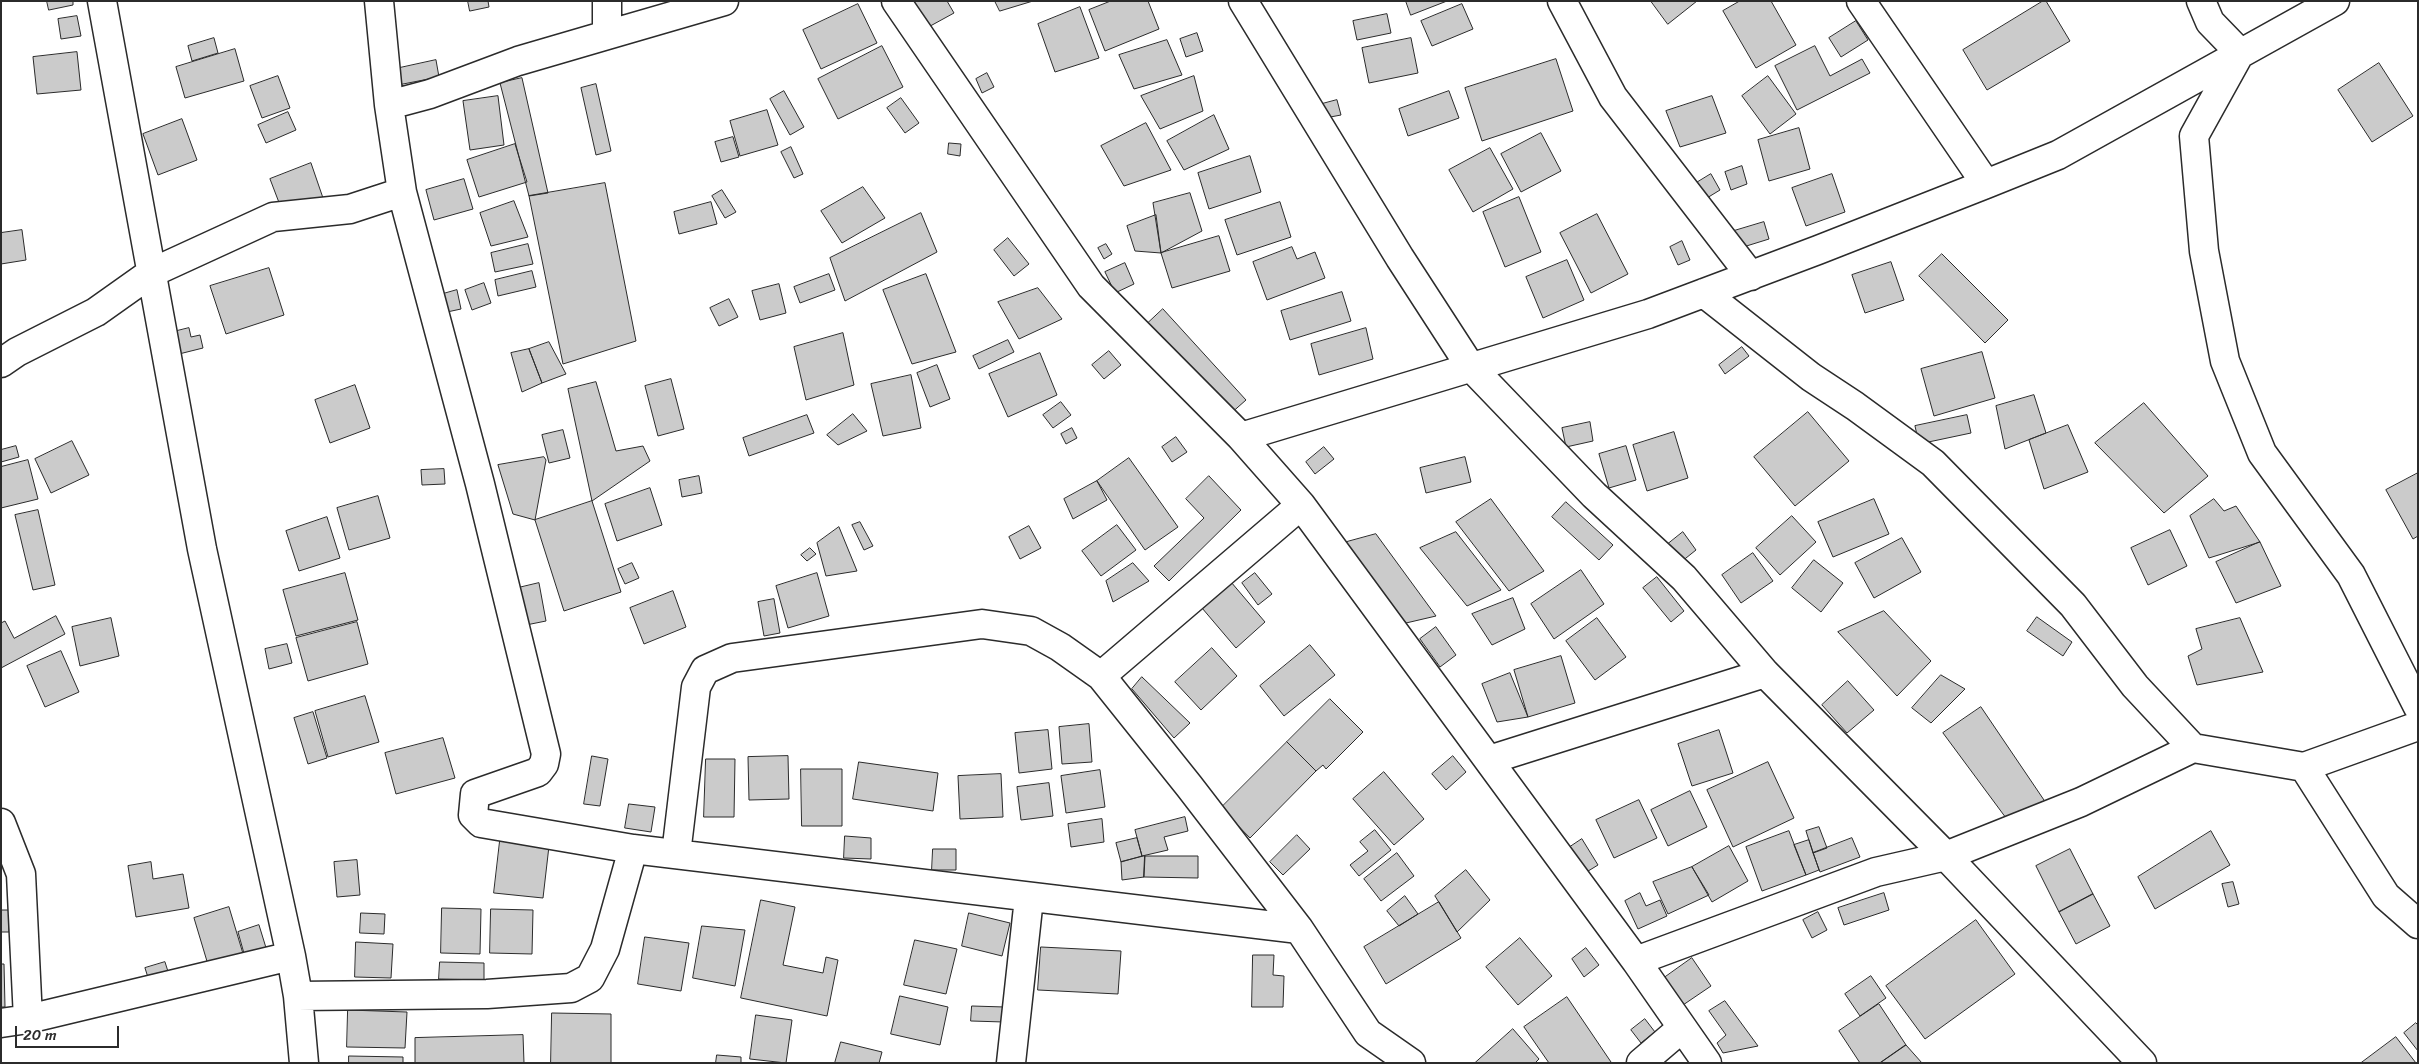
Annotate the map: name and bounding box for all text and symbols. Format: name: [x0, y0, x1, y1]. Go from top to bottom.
scale bar: [18, 1016, 121, 1048]
text: 20 m: [23, 1022, 57, 1048]

